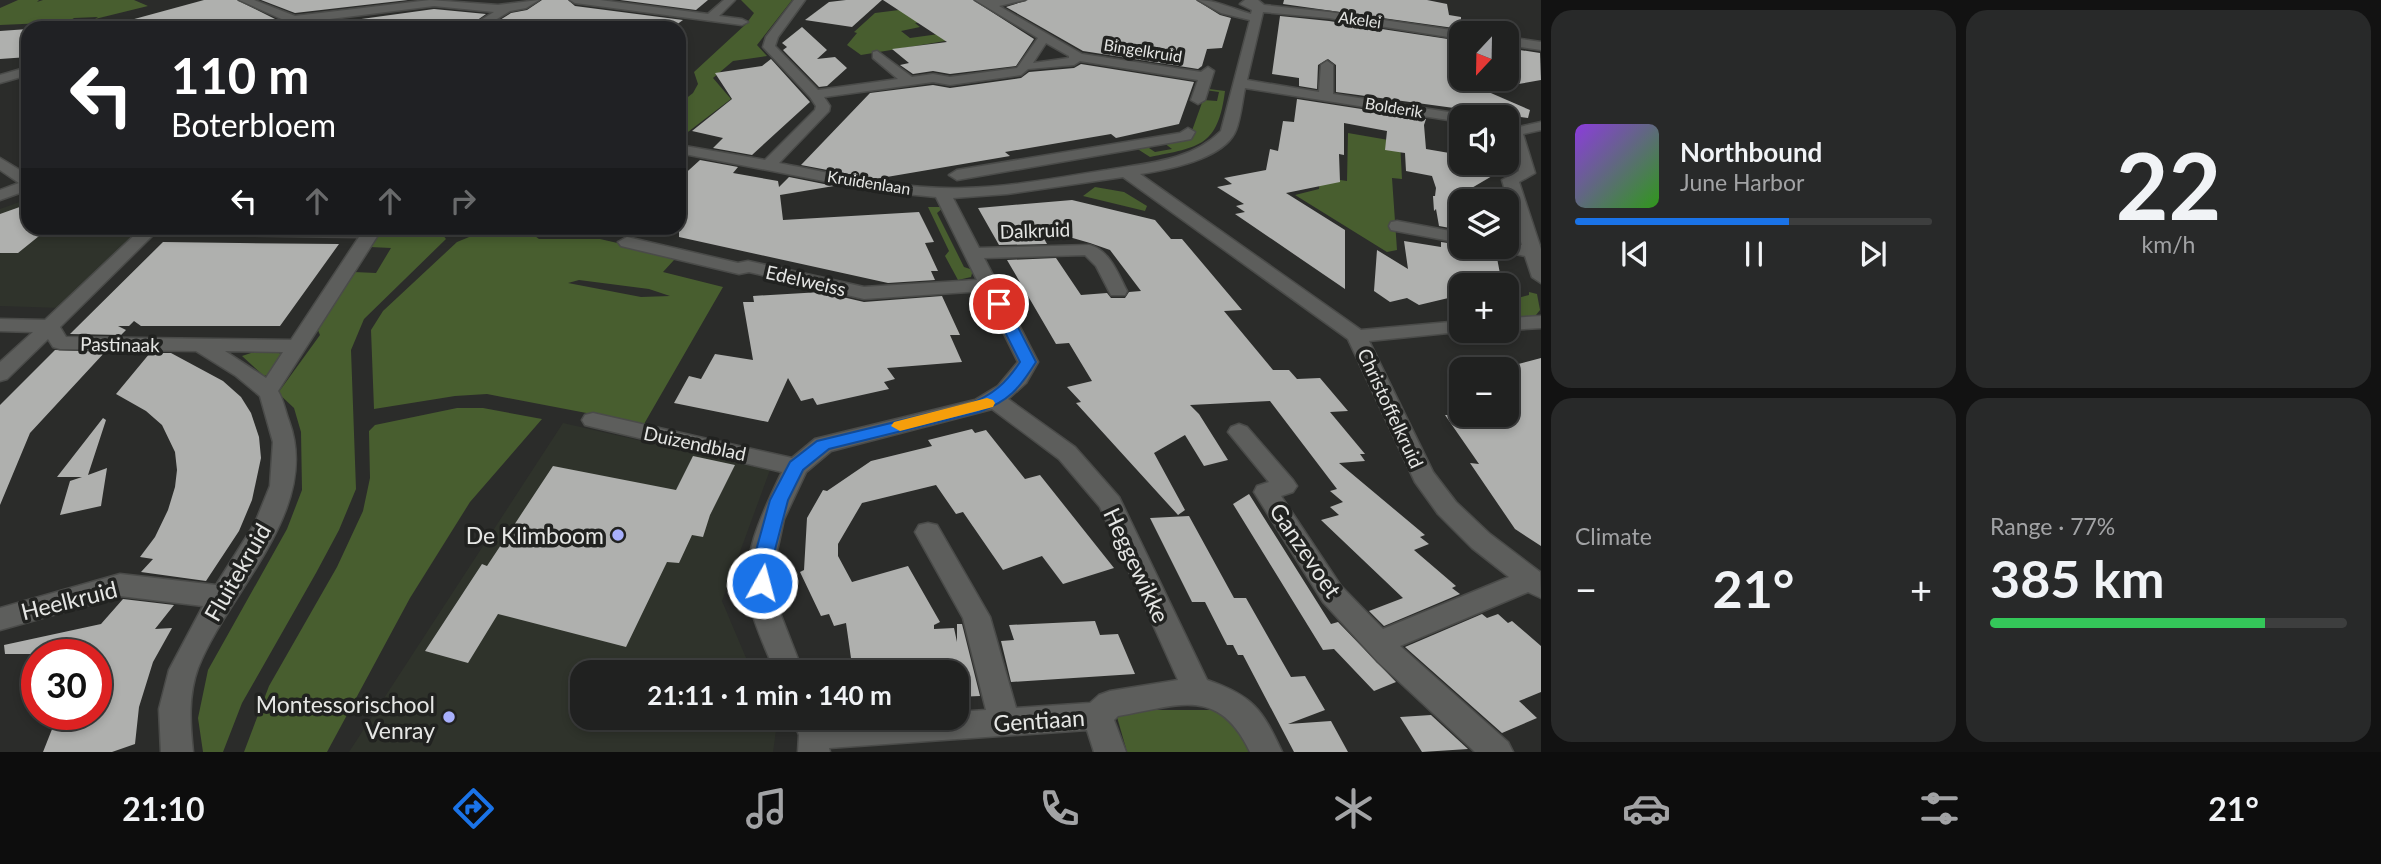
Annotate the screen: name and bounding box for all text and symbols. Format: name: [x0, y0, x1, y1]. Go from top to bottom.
street label: Akelei: [1337, 7, 1383, 31]
north arrow: [1449, 21, 1519, 91]
map controls: [1449, 21, 1519, 427]
street label: Bingelkruid: [1102, 34, 1184, 66]
text: 110 m: [171, 46, 309, 104]
icon: left: [56, 49, 147, 140]
street label: Bolderik: [1364, 93, 1425, 121]
text: Boterbloem: [171, 105, 336, 144]
button: sound: [1449, 105, 1519, 175]
text: 22: [2116, 130, 2221, 239]
text: Northbound: [1680, 136, 1822, 168]
street label: Kruidenlaan: [826, 166, 912, 198]
text: June Harbor: [1680, 168, 1804, 196]
icon: left: [225, 182, 263, 220]
icon: ahead: [298, 182, 336, 220]
icon: ahead: [371, 182, 409, 220]
icon: right: [444, 182, 482, 220]
button: layers: [1449, 189, 1519, 259]
street label: Dalkruid: [999, 217, 1071, 243]
text: km/h: [2142, 230, 2195, 258]
icon: previous: [1616, 235, 1654, 273]
icon: pause: [1735, 235, 1773, 273]
icon: next: [1854, 235, 1892, 273]
street label: Edelweiss: [764, 260, 848, 300]
button: +: [1449, 273, 1519, 343]
pin: [969, 274, 1029, 334]
icon: arrive: [980, 285, 1018, 323]
street label: Pastinaak: [80, 332, 160, 356]
street label: Christoffelkruid: [1353, 344, 1429, 472]
button: −: [1449, 357, 1519, 427]
street label: Duizendblad: [642, 421, 748, 465]
street label: Ganzevoet: [1264, 497, 1348, 603]
street label: Heggewikke: [1098, 503, 1176, 627]
text: Range · 77%: [1990, 512, 2115, 540]
street label: Fluitekruid: [198, 518, 276, 626]
place label: De Klimboom: [466, 521, 604, 549]
text: Climate: [1575, 522, 1652, 550]
marker: De Klimboom: [610, 527, 626, 543]
position arrow: [725, 546, 799, 620]
text: 385 km: [1990, 547, 2164, 609]
text: 21°: [1713, 557, 1794, 619]
text: −: [1575, 566, 1597, 612]
text: +: [1910, 566, 1932, 612]
street label: Heelkruid: [18, 575, 120, 625]
speed limit sign: 30: [21, 639, 112, 730]
text: 21:11 · 1 min · 140 m: [647, 679, 892, 711]
place label: Montessorischool Venray: [256, 690, 435, 744]
street label: Gentiaan: [992, 703, 1086, 737]
marker: Montessorischool Venray: [441, 709, 457, 725]
icon: directions: [449, 784, 498, 833]
icon: music: [742, 784, 791, 833]
icon: phone: [1035, 784, 1084, 833]
icon: climate: [1329, 784, 1378, 833]
icon: car: [1622, 784, 1671, 833]
icon: filters: [1915, 784, 1964, 833]
text: 21:10: [122, 789, 205, 828]
text: 21°: [2208, 789, 2259, 828]

